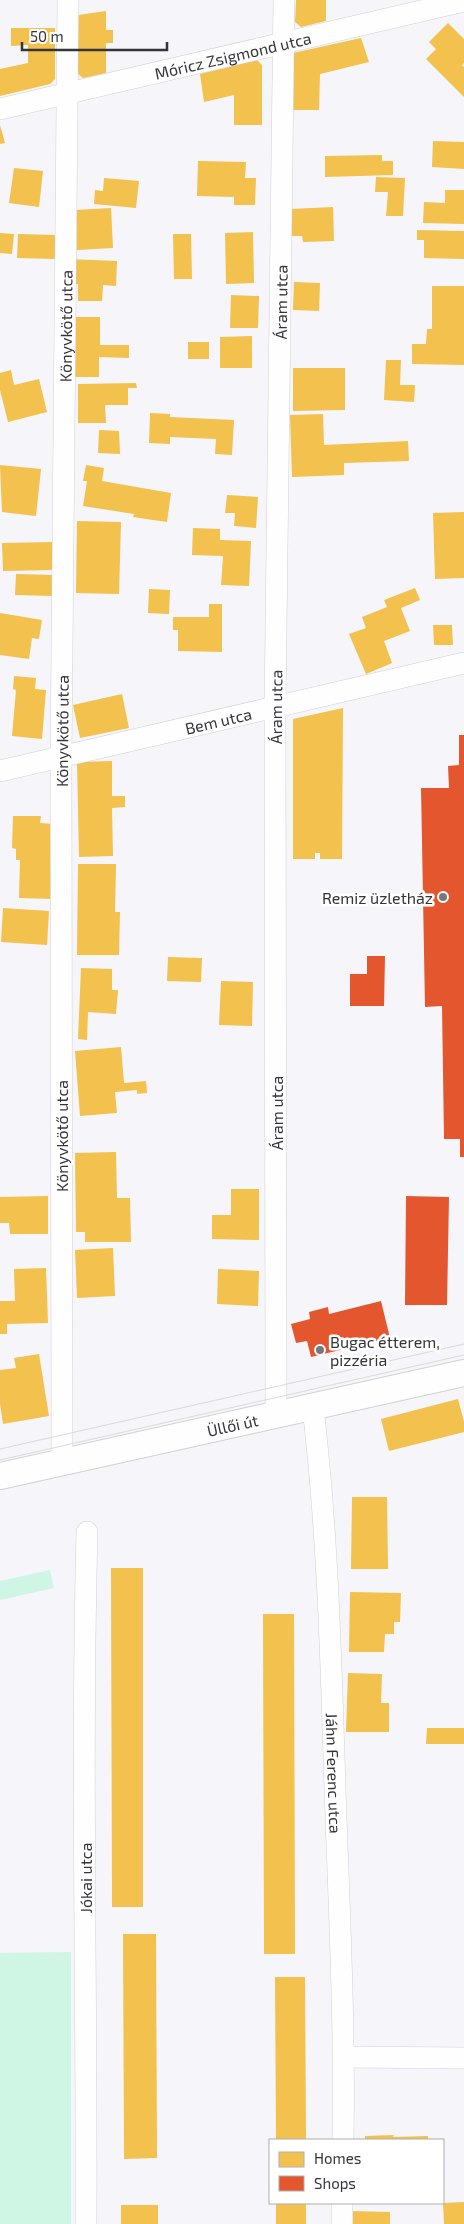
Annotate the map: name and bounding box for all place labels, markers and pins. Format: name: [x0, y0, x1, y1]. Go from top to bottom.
place label: Remiz üzletház: [322, 888, 433, 907]
marker: Remiz üzletház: [437, 891, 449, 903]
place label: Bugac étterem, pizzéria: [330, 1332, 440, 1369]
marker: Bugac étterem, pizzéria: [314, 1344, 326, 1356]

